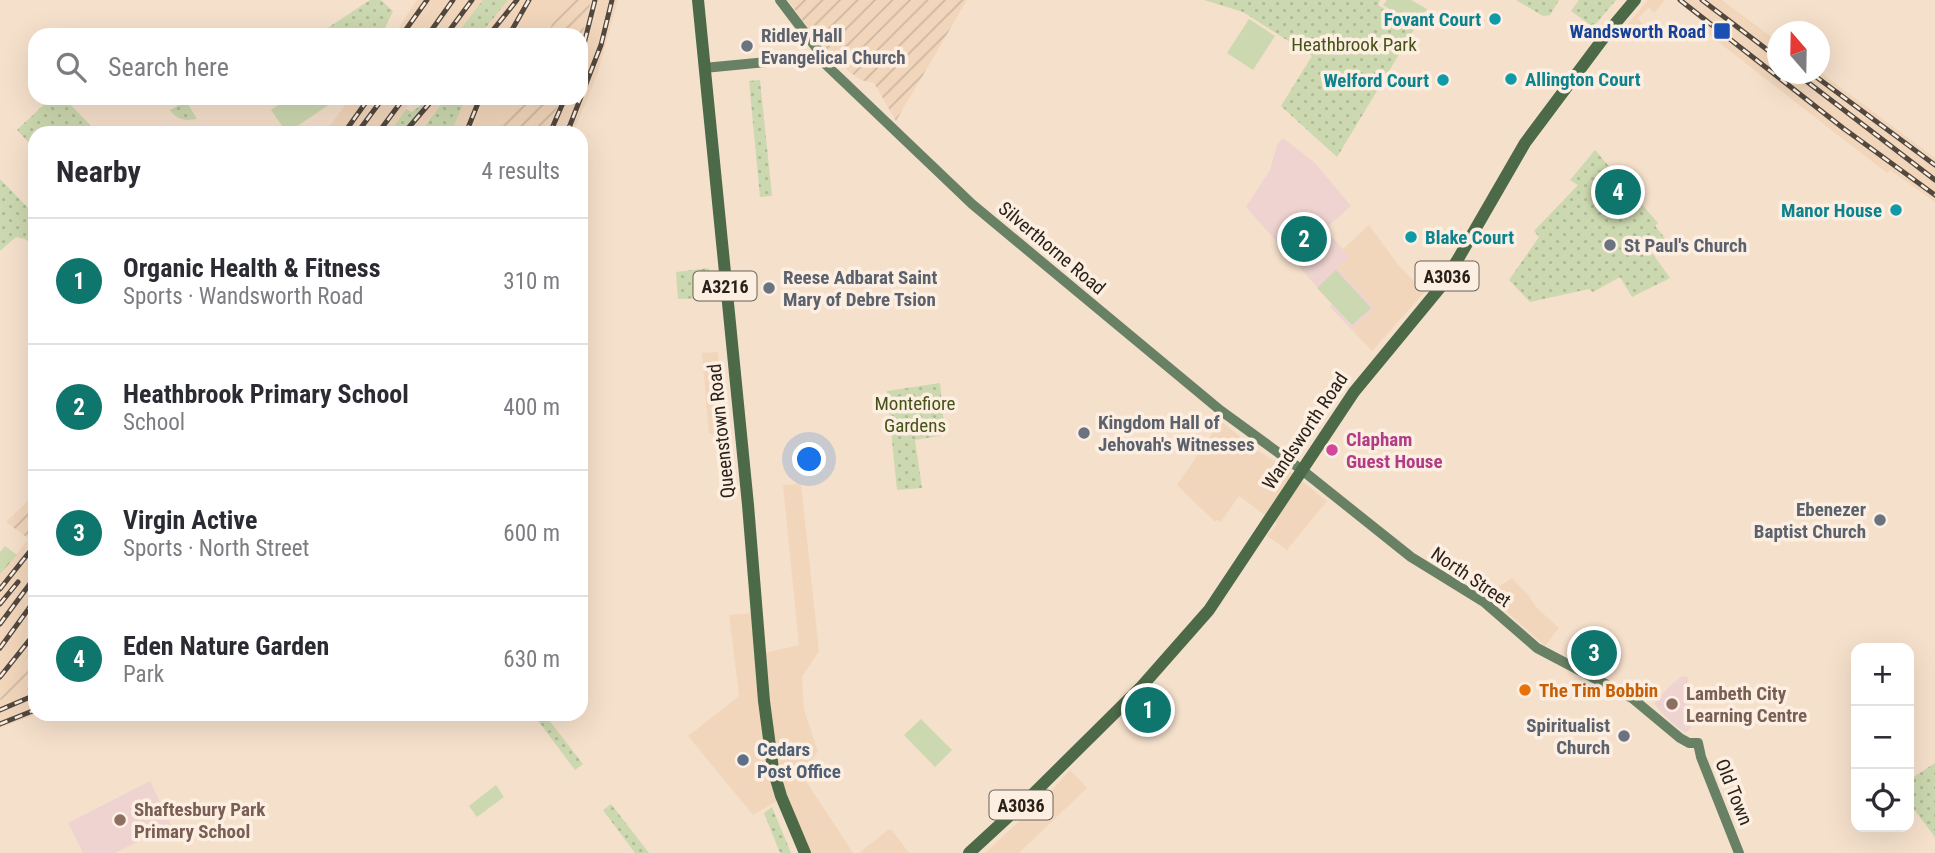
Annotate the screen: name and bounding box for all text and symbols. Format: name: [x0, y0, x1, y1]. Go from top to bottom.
place label: Fovant Court: [1384, 8, 1481, 31]
marker: Fovant Court: [1487, 11, 1503, 27]
place label: Wandsworth Road: [1570, 20, 1706, 43]
marker: Wandsworth Road: [1712, 21, 1732, 41]
north arrow: [1767, 21, 1830, 84]
place label: Ridley Hall Evangelical Church: [761, 24, 906, 69]
search box: [28, 28, 588, 105]
park label: Heathbrook Park: [1291, 33, 1417, 56]
marker: Ridley Hall Evangelical Church: [739, 38, 755, 54]
icon: search: [52, 48, 90, 86]
text: Search here: [108, 52, 229, 82]
place label: Allington Court: [1525, 68, 1641, 91]
place label: Welford Court: [1323, 69, 1429, 92]
marker: Allington Court: [1503, 71, 1519, 87]
marker: Welford Court: [1435, 72, 1451, 88]
text: Nearby: [56, 154, 141, 189]
text: 4 results: [482, 158, 560, 185]
pin: 4: [1595, 166, 1641, 218]
street label: Silverthorne Road: [994, 197, 1110, 299]
place label: Manor House: [1781, 199, 1882, 222]
marker: Manor House: [1888, 202, 1904, 218]
pin: 2: [1281, 213, 1327, 265]
place label: Blake Court: [1425, 226, 1514, 249]
marker: Blake Court: [1403, 229, 1419, 245]
place label: St Paul's Church: [1624, 234, 1747, 257]
marker: St Paul's Church: [1602, 237, 1618, 253]
text: Organic Health & Fitness: [123, 253, 380, 283]
road number: A3036: [1416, 262, 1478, 290]
place label: Reese Adbarat Saint Mary of Debre Tsion: [783, 266, 937, 311]
text: 1: [73, 268, 85, 295]
text: 310 m: [503, 268, 560, 295]
road number: A3216: [694, 272, 756, 300]
marker: Reese Adbarat Saint Mary of Debre Tsion: [761, 280, 777, 296]
text: Sports · Wandsworth Road: [123, 283, 363, 310]
street label: Queenstown Road: [702, 363, 740, 499]
street label: Wandsworth Road: [1257, 368, 1353, 494]
text: Heathbrook Primary School: [123, 379, 409, 409]
park label: Montefiore Gardens: [875, 392, 956, 437]
text: 2: [73, 394, 85, 421]
text: 400 m: [503, 394, 560, 421]
text: School: [123, 409, 185, 436]
place label: Kingdom Hall of Jehovah's Witnesses: [1098, 411, 1255, 456]
marker: Kingdom Hall of Jehovah's Witnesses: [1076, 425, 1092, 441]
place label: Clapham Guest House: [1346, 428, 1443, 473]
your location: [792, 442, 826, 476]
marker: Clapham Guest House: [1324, 442, 1340, 458]
place label: Ebenezer Baptist Church: [1754, 498, 1866, 543]
text: Virgin Active: [123, 505, 257, 535]
marker: Ebenezer Baptist Church: [1872, 512, 1888, 528]
text: 3: [73, 520, 85, 547]
text: 600 m: [503, 520, 560, 547]
text: Sports · North Street: [123, 535, 309, 562]
street label: North Street: [1427, 542, 1515, 612]
pin: 3: [1571, 627, 1617, 679]
text: Eden Nature Garden: [123, 631, 329, 661]
map controls: [1851, 643, 1914, 832]
button: +: [1851, 643, 1914, 706]
text: 4: [73, 646, 85, 673]
text: 630 m: [503, 646, 560, 673]
text: Park: [123, 661, 164, 688]
place label: The Tim Bobbin: [1539, 679, 1658, 702]
marker: The Tim Bobbin: [1517, 682, 1533, 698]
place label: Lambeth City Learning Centre: [1686, 682, 1807, 727]
pin: 1: [1125, 684, 1171, 736]
marker: Lambeth City Learning Centre: [1664, 696, 1680, 712]
button: −: [1851, 706, 1914, 769]
place label: Spiritualist Church: [1526, 714, 1610, 759]
marker: Spiritualist Church: [1616, 728, 1632, 744]
place label: Cedars Post Office: [757, 738, 841, 783]
marker: Cedars Post Office: [735, 752, 751, 768]
street label: Old Town: [1710, 756, 1758, 828]
button: locate: [1851, 769, 1914, 832]
road number: A3036: [990, 790, 1052, 820]
place label: Shaftesbury Park Primary School: [134, 798, 266, 843]
marker: Shaftesbury Park Primary School: [112, 812, 128, 828]

